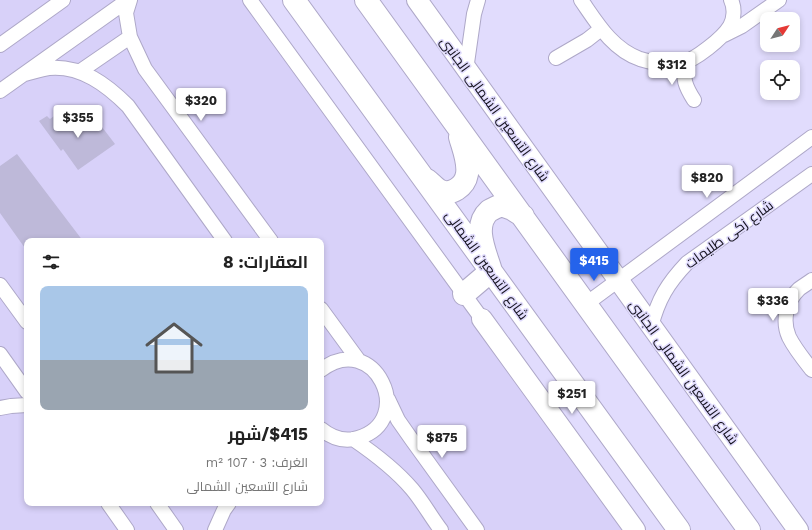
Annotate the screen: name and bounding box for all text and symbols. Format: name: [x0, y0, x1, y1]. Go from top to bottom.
north arrow: [760, 12, 800, 52]
map controls: [760, 12, 800, 100]
street label: شارع التسعين الشمالى الجانبى: [436, 34, 553, 185]
pin: $312: [648, 52, 696, 86]
text: $312: [657, 57, 687, 72]
button: locate: [760, 60, 800, 100]
pin: $320: [177, 88, 225, 122]
text: $320: [185, 93, 217, 108]
pin: $355: [54, 105, 102, 139]
text: $355: [62, 110, 94, 125]
pin: $820: [683, 165, 731, 199]
text: $820: [691, 170, 723, 185]
street label: شارع زكى طليمات: [682, 197, 777, 272]
street label: شارع التسعين الشمالى: [441, 207, 532, 323]
pin: $415: [570, 248, 618, 282]
icon: filters: [40, 251, 62, 273]
text: العقارات: 8: [223, 252, 308, 272]
text: $415: [579, 253, 609, 268]
pin: $336: [749, 288, 797, 322]
text: $336: [757, 293, 789, 308]
street label: شارع التسعين الشمالى الجانبى: [625, 297, 742, 448]
icon: home: [138, 312, 210, 384]
pin: $251: [548, 381, 596, 415]
text: $251: [557, 386, 587, 401]
text: $415/شهر: [228, 424, 308, 444]
pin: $875: [418, 425, 466, 459]
text: $875: [426, 430, 458, 445]
text: الغرف: 3 · 107 m²: [206, 455, 308, 470]
text: شارع التسعين الشمالى: [187, 479, 308, 494]

